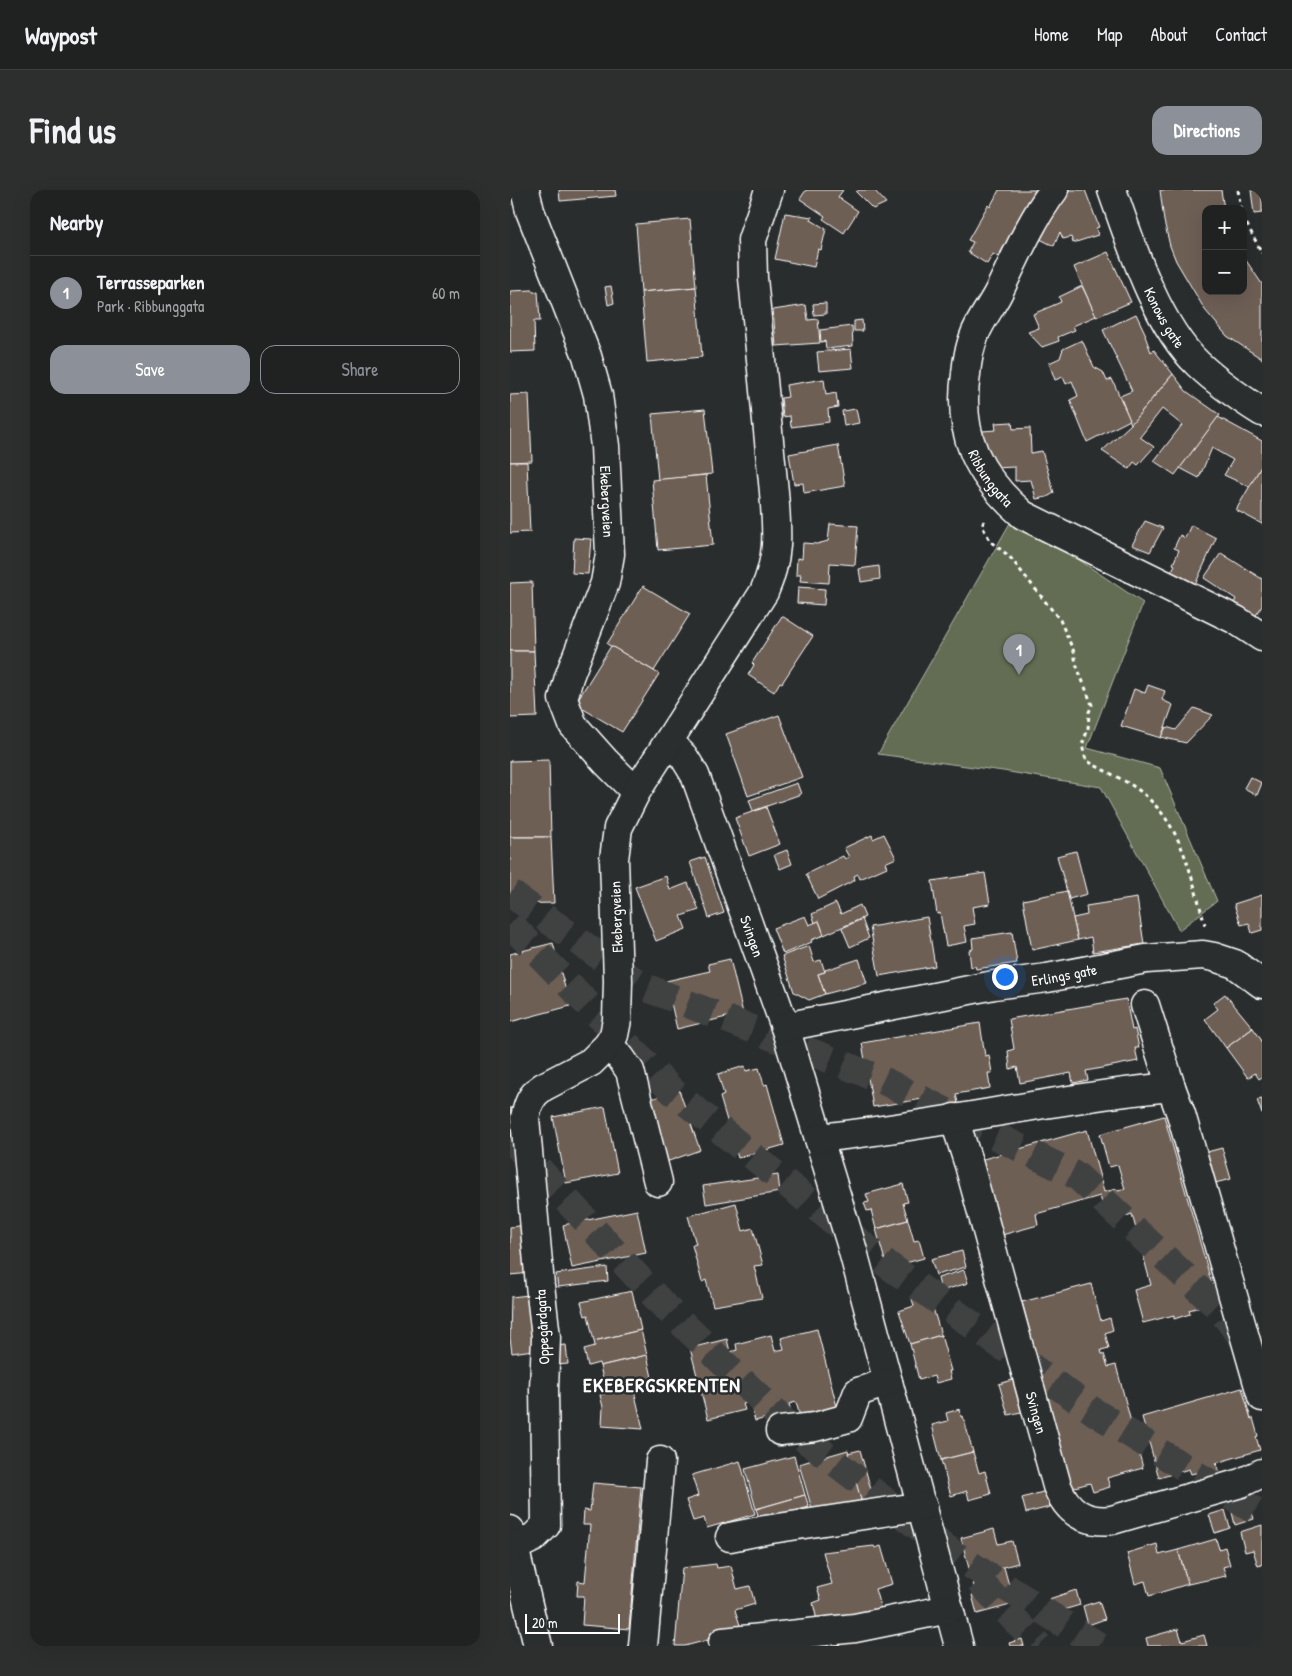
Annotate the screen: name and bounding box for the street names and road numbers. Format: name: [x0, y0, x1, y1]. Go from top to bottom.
street label: Konows gate: [1139, 284, 1190, 352]
street label: Ribbunggata: [964, 446, 1018, 511]
street label: Ekebergveien: [595, 465, 620, 538]
street label: Ekebergveien: [604, 881, 628, 953]
street label: Svingen: [735, 912, 770, 960]
street label: Erlings gate: [1030, 958, 1099, 990]
street label: Oppegårdgata: [530, 1289, 554, 1365]
street label: Svingen: [1021, 1389, 1053, 1436]

